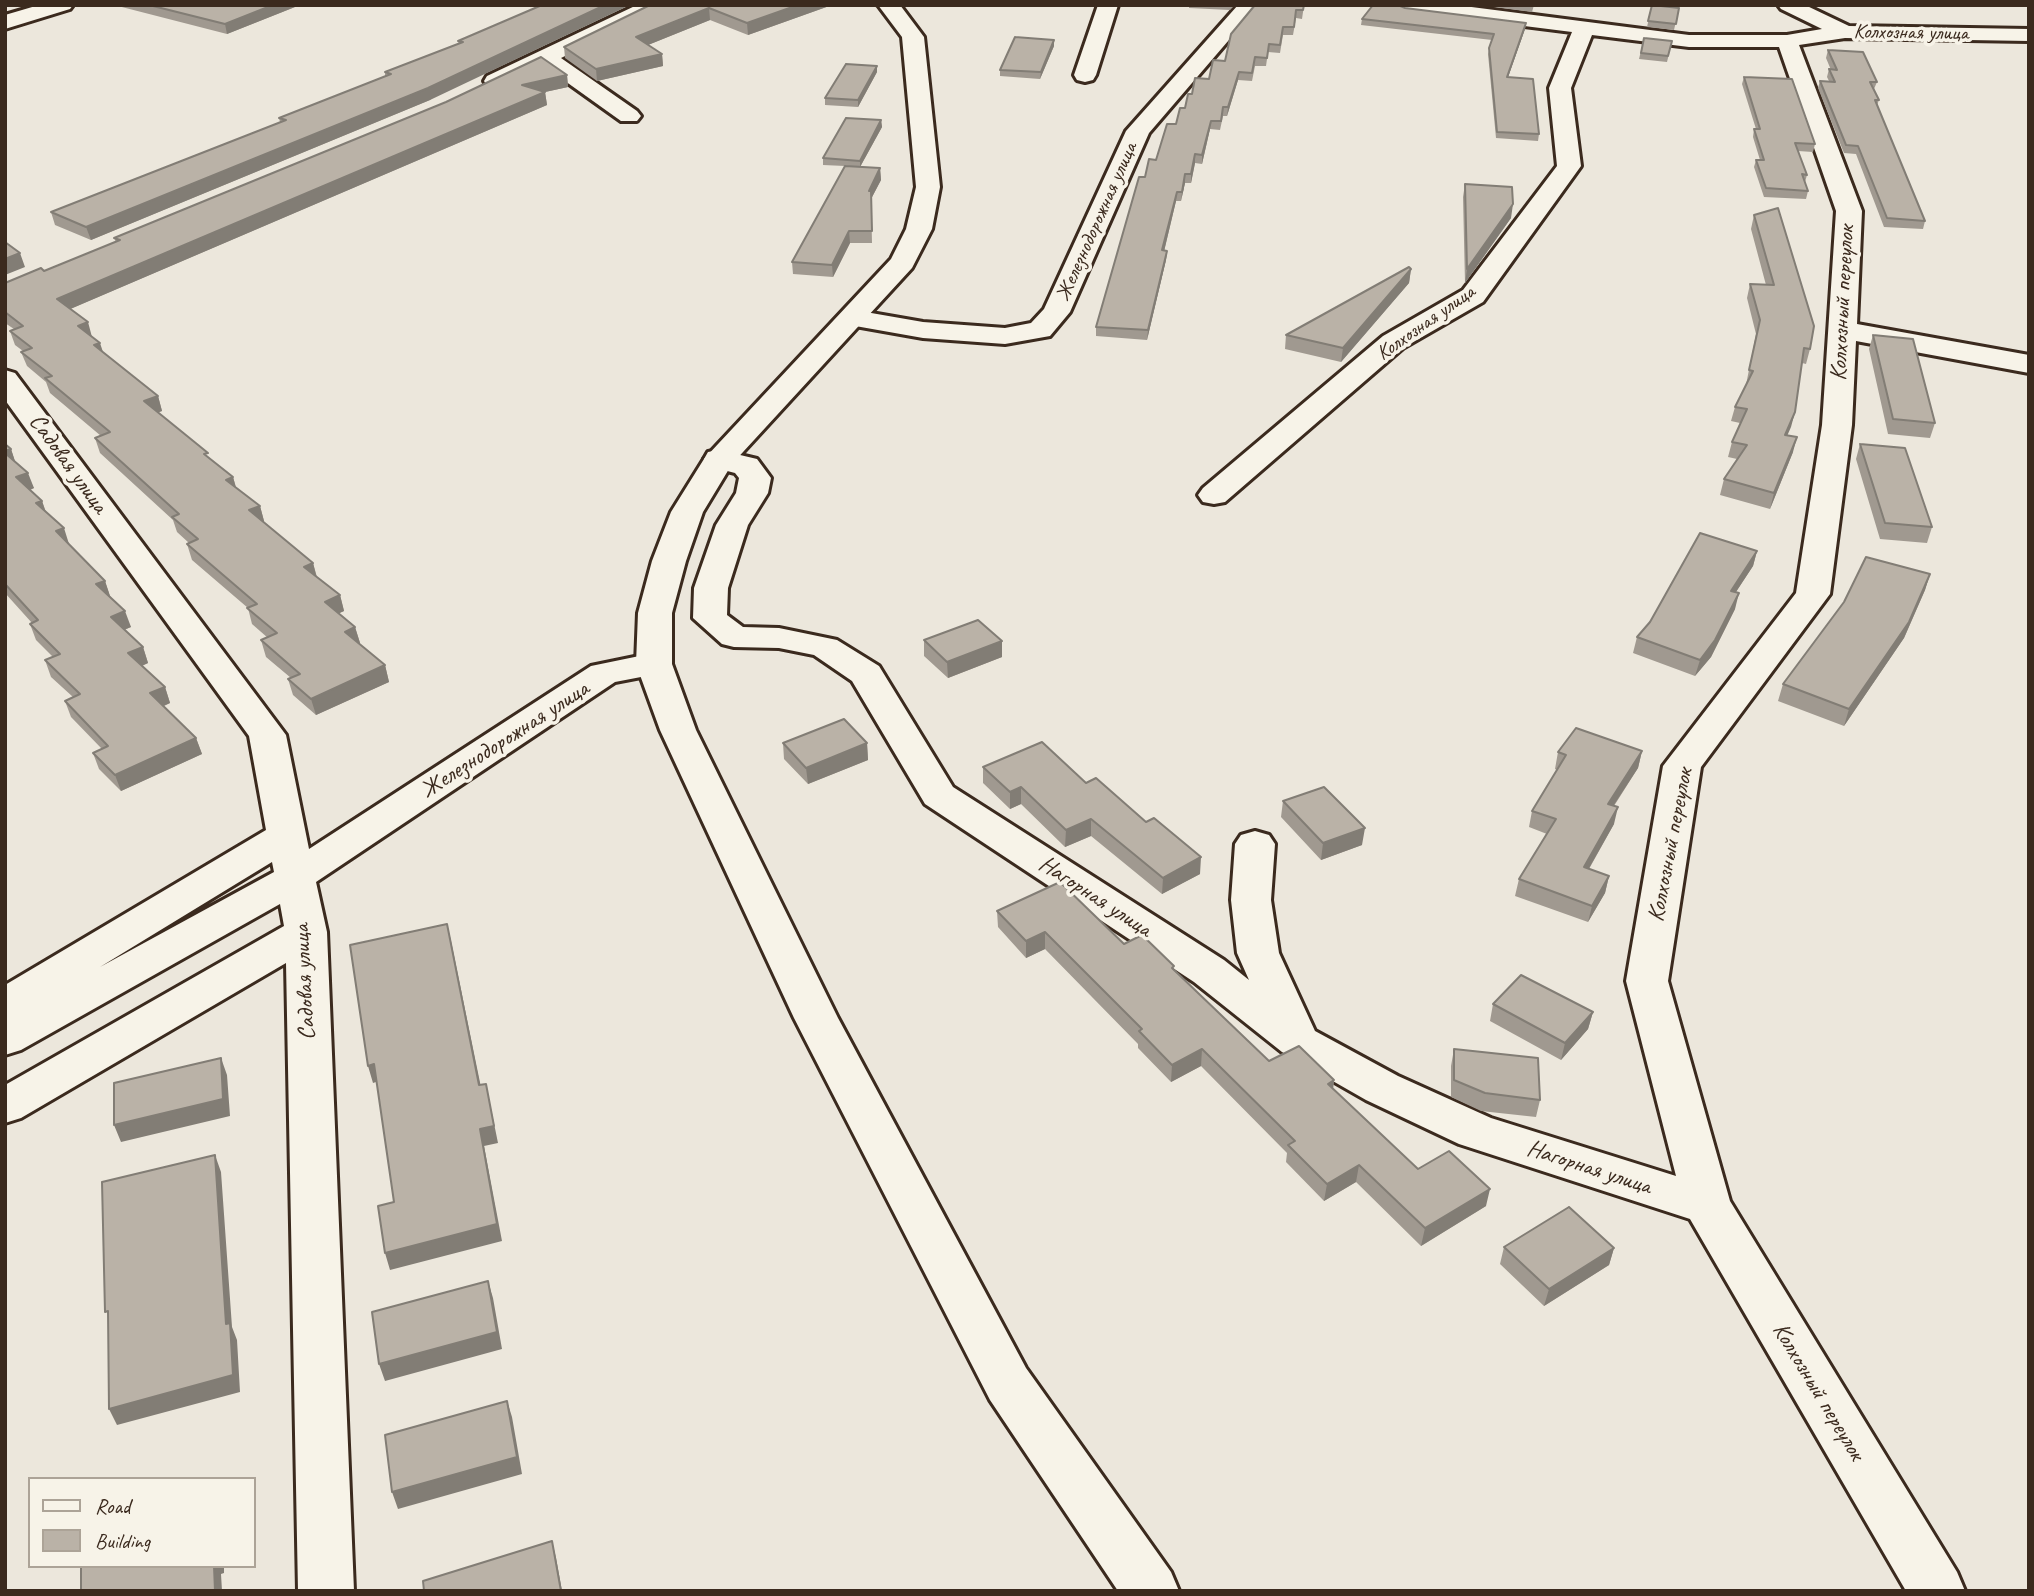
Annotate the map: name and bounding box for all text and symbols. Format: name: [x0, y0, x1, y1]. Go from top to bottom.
street label: Колхозная улица: [1853, 19, 1969, 47]
street label: Железнодорожная улица: [1051, 139, 1143, 305]
street label: Колхозный переулок: [1825, 225, 1861, 381]
street label: Колхозная улица: [1372, 280, 1480, 366]
street label: Садовая улица: [22, 408, 114, 520]
street label: Железнодорожная улица: [415, 675, 595, 805]
street label: Колхозный переулок: [1642, 766, 1700, 924]
street label: Нагорная улица: [1033, 850, 1157, 944]
street label: Садовая улица: [288, 923, 322, 1041]
street label: Нагорная улица: [1523, 1134, 1655, 1202]
street label: Колхозный переулок: [1766, 1318, 1870, 1466]
legend: [28, 1477, 256, 1568]
text: Road: [95, 1493, 130, 1519]
text: Building: [95, 1528, 150, 1554]

